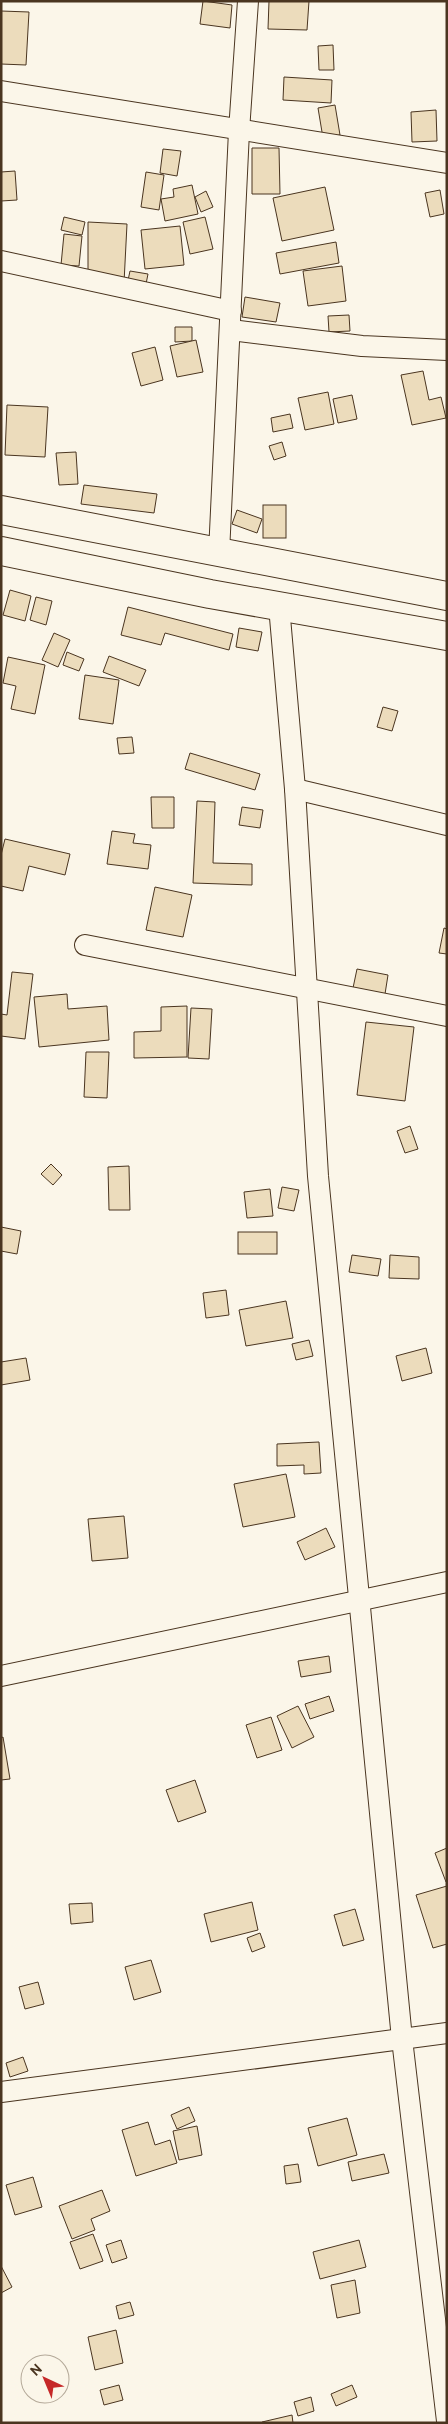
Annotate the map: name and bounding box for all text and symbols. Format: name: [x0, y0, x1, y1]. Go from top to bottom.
north arrow: [20, 2354, 70, 2404]
text: N: [27, 2361, 47, 2380]

